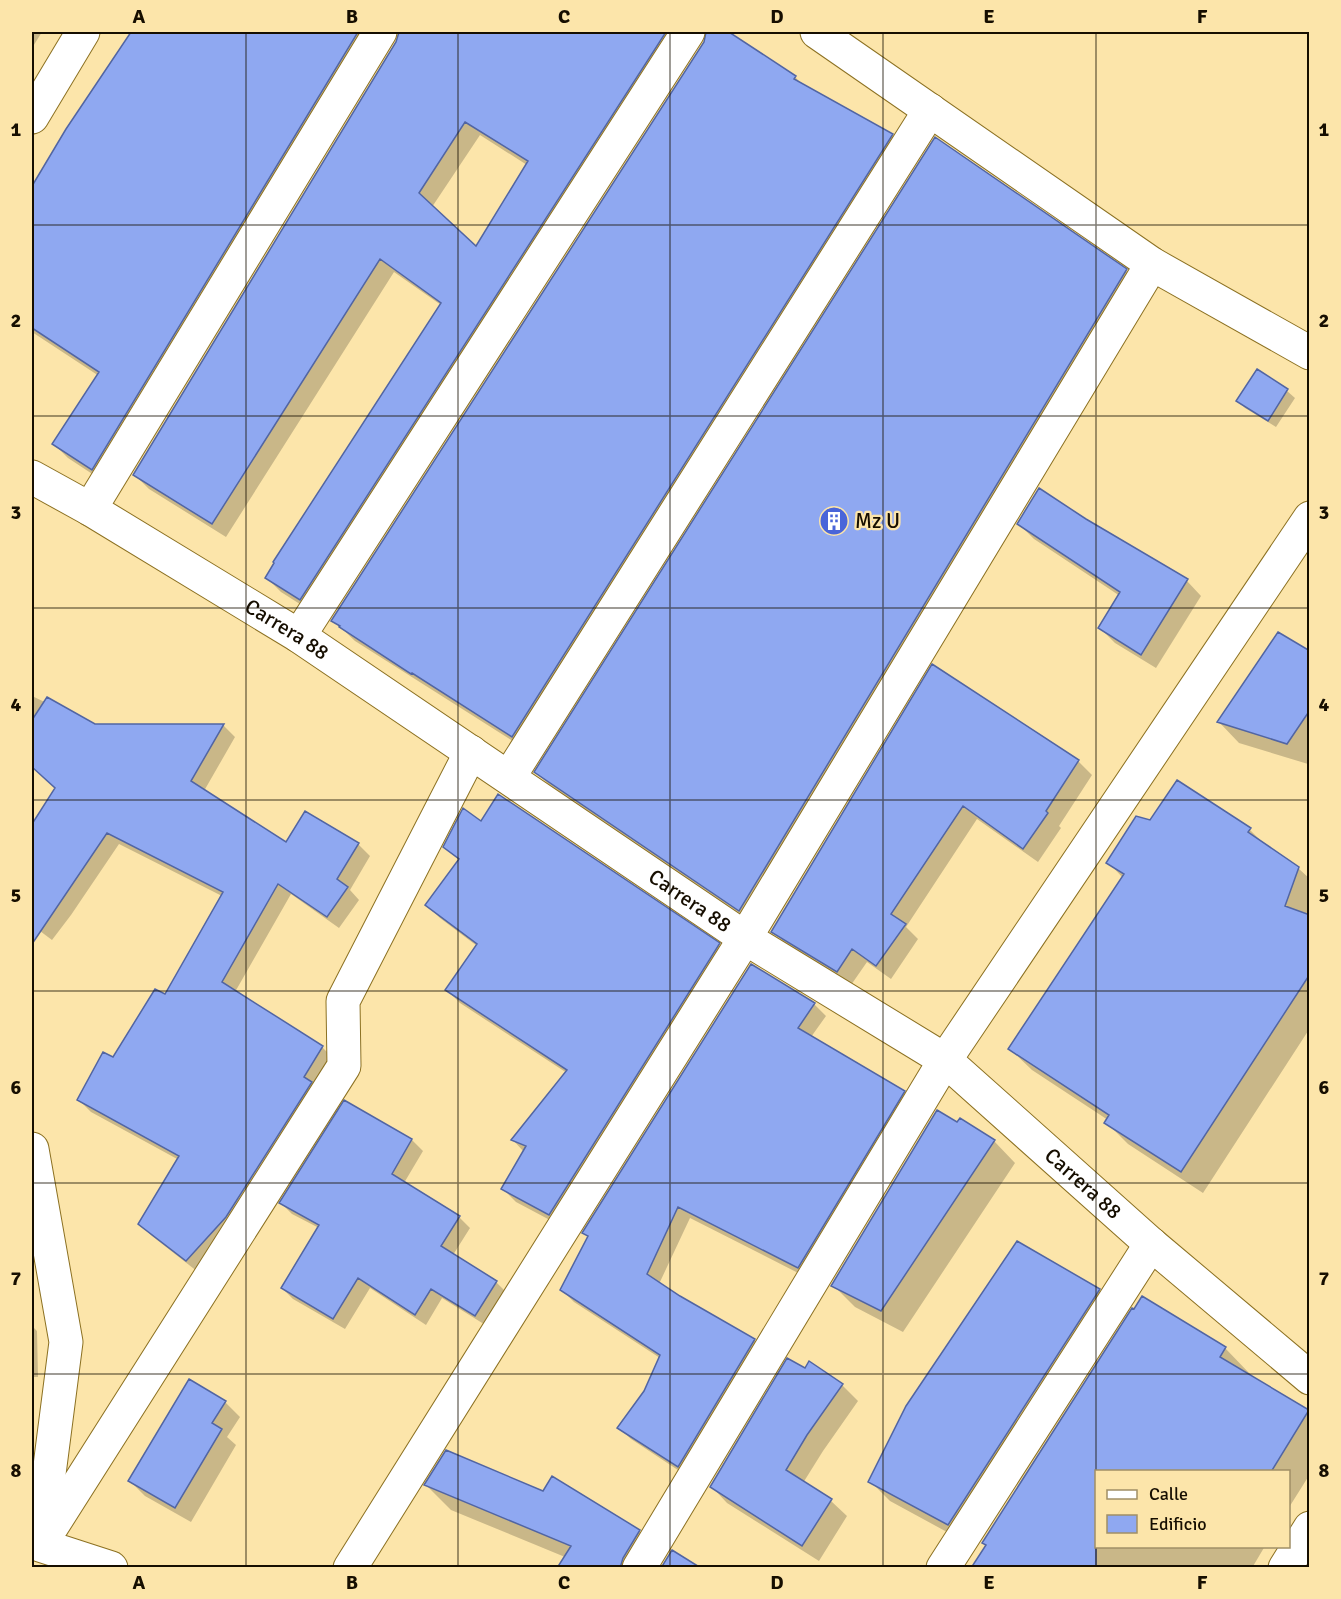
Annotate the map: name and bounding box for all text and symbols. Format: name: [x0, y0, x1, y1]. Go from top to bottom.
text: A: [133, 4, 146, 29]
text: B: [346, 4, 358, 29]
text: C: [558, 4, 570, 29]
text: D: [770, 4, 784, 29]
text: E: [983, 4, 995, 29]
text: F: [1197, 4, 1208, 29]
text: 1: [11, 117, 22, 142]
text: 1: [1319, 117, 1330, 142]
text: 2: [11, 308, 21, 333]
text: 2: [1319, 308, 1329, 333]
text: 3: [11, 500, 21, 525]
text: 3: [1319, 500, 1329, 525]
building icon: Mz U: [818, 505, 850, 537]
place label: Mz U: [855, 508, 900, 534]
street label: Carrera 88: [240, 593, 334, 665]
text: 4: [11, 692, 22, 717]
text: 4: [1319, 692, 1330, 717]
street label: Carrera 88: [644, 864, 736, 938]
text: 5: [11, 883, 21, 908]
text: 5: [1319, 883, 1329, 908]
text: 6: [11, 1075, 22, 1100]
text: 6: [1319, 1075, 1330, 1100]
street label: Carrera 88: [1039, 1142, 1127, 1225]
text: 7: [11, 1266, 22, 1291]
text: 7: [1319, 1266, 1330, 1291]
text: 8: [11, 1458, 22, 1483]
text: 8: [1319, 1458, 1330, 1483]
legend: [1095, 1470, 1290, 1548]
text: Calle: [1149, 1483, 1188, 1505]
text: Edificio: [1149, 1513, 1207, 1535]
text: A: [133, 1570, 146, 1595]
text: B: [346, 1570, 358, 1595]
text: C: [558, 1570, 570, 1595]
text: D: [770, 1570, 784, 1595]
text: E: [983, 1570, 995, 1595]
text: F: [1197, 1570, 1208, 1595]

